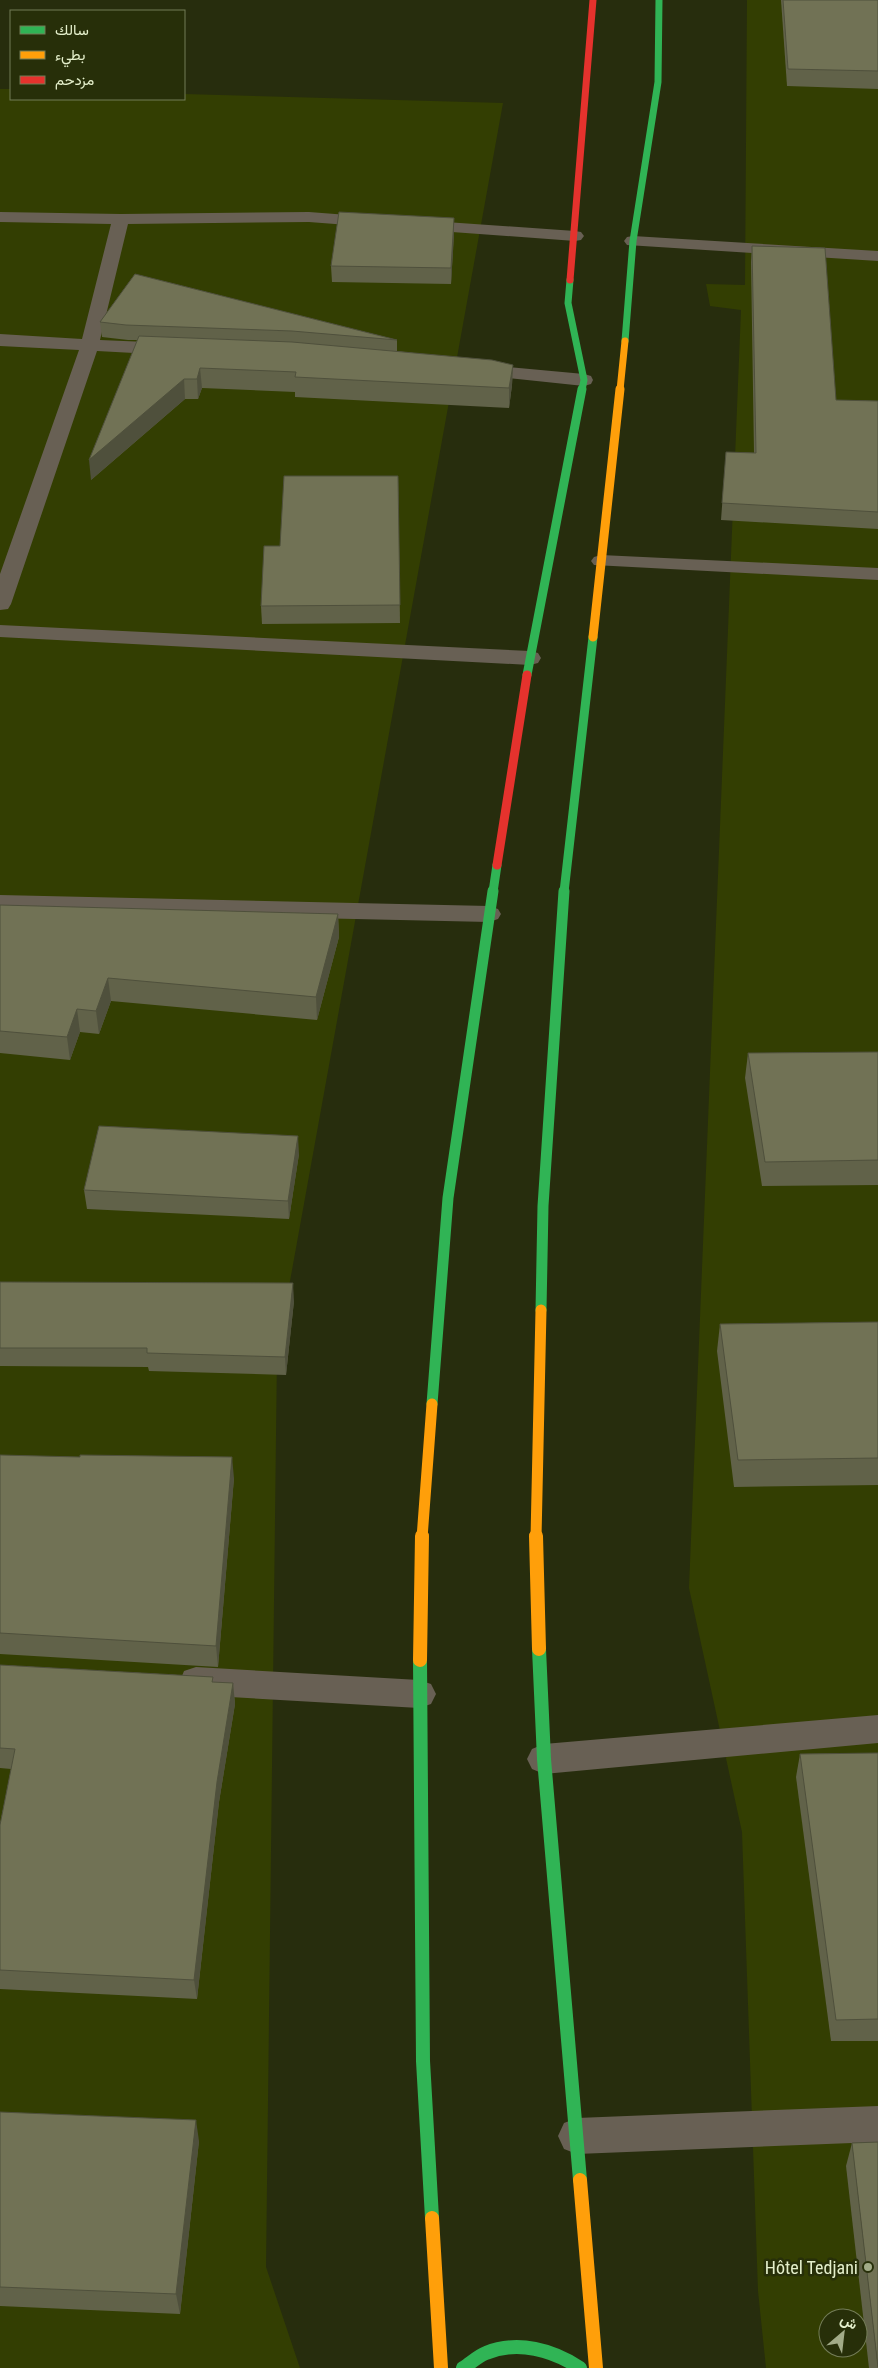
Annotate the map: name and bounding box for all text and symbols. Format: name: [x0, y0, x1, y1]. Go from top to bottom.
legend: [10, 10, 185, 100]
text: سالك: [55, 21, 89, 39]
text: بطيء: [55, 46, 85, 68]
text: مزدحم: [55, 71, 94, 90]
place label: Hôtel Tedjani: [765, 2257, 858, 2278]
marker: Hôtel Tedjani: [862, 2261, 874, 2273]
north arrow: [818, 2308, 868, 2358]
text: ش: [837, 2311, 860, 2333]

